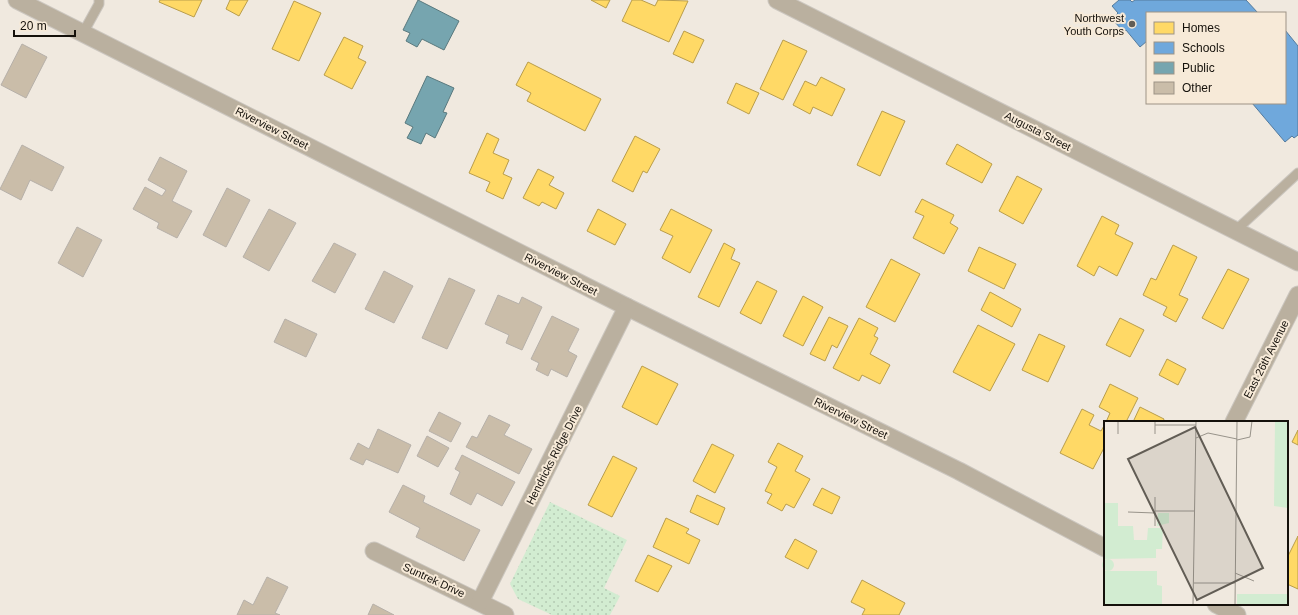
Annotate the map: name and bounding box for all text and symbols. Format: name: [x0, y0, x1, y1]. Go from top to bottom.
scale bar: [14, 12, 75, 38]
place label: Northwest Youth Corps: [1064, 12, 1124, 37]
legend: [1146, 12, 1286, 104]
text: 20 m: [20, 19, 47, 33]
marker: Northwest Youth Corps: [1127, 19, 1137, 29]
text: Homes: [1182, 21, 1220, 35]
text: Schools: [1182, 41, 1225, 55]
text: Public: [1182, 61, 1215, 75]
text: Other: [1182, 81, 1212, 95]
street label: Riverview Street: [234, 104, 310, 152]
street label: Augusta Street: [1003, 109, 1073, 153]
street label: Riverview Street: [523, 250, 599, 298]
street label: East 26th Avenue: [1241, 318, 1291, 400]
street label: Riverview Street: [812, 395, 890, 441]
street label: Hendricks Ridge Drive: [524, 404, 584, 506]
inset map: [1104, 421, 1288, 605]
street label: Suntrek Drive: [401, 560, 467, 600]

